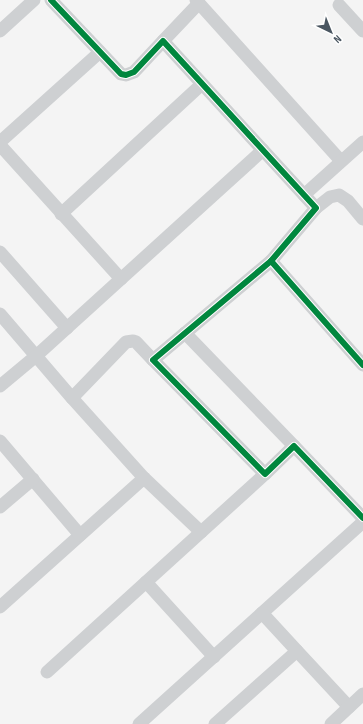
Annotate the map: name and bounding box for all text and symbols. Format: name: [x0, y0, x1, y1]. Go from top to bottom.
north arrow: [311, 12, 351, 52]
text: N: [331, 32, 344, 46]

